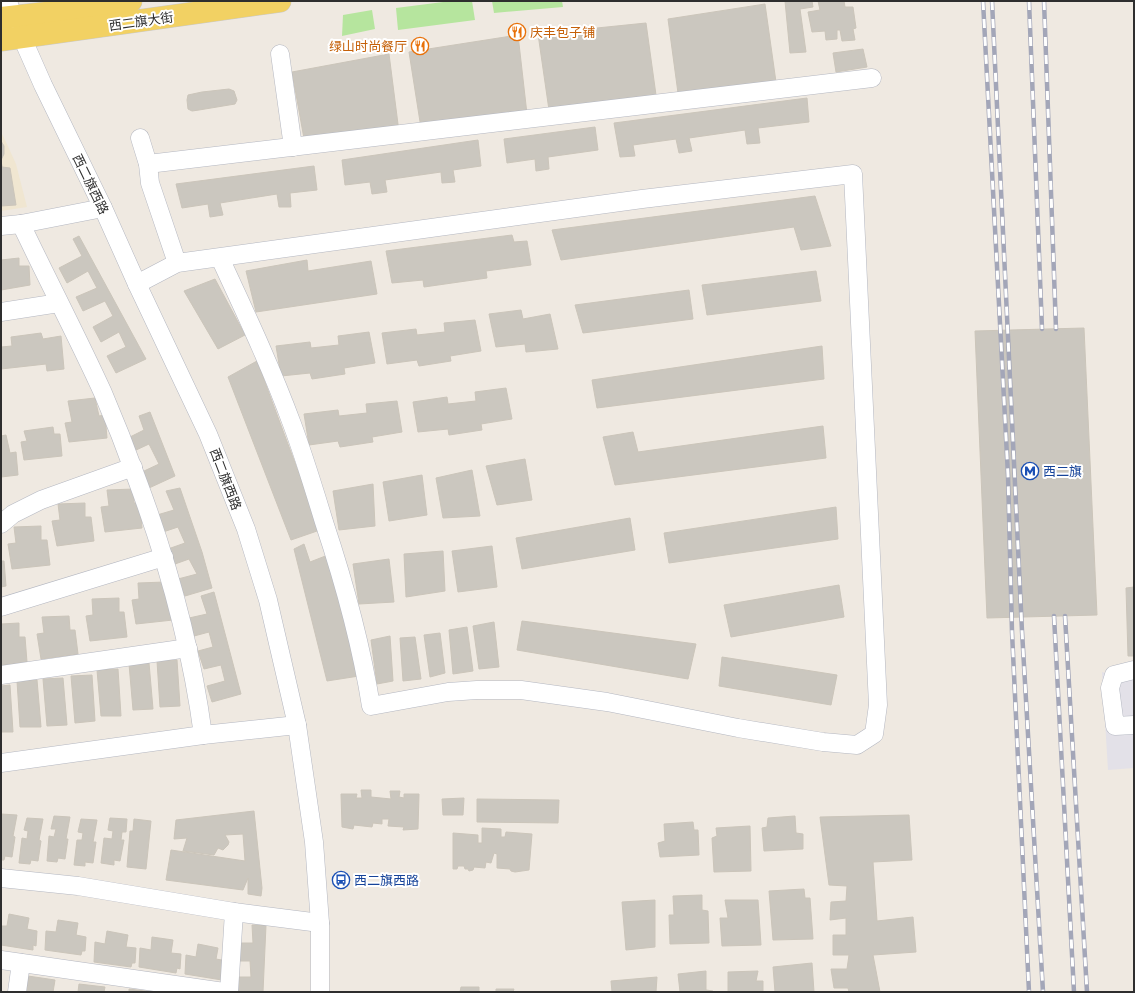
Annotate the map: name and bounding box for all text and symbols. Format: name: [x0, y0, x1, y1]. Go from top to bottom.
street label: 西二旗大街: [108, 10, 174, 34]
restaurant icon: 庆丰包子铺: [507, 22, 527, 42]
place label: 庆丰包子铺: [530, 25, 595, 41]
restaurant icon: 绿山时尚餐厅: [410, 36, 430, 56]
place label: 绿山时尚餐厅: [329, 39, 407, 55]
street label: 西二旗西路: [69, 152, 112, 217]
street label: 西二旗西路: [206, 446, 244, 513]
metro station icon: 西二旗: [1020, 461, 1040, 481]
place label: 西二旗: [1043, 464, 1082, 480]
bus stop icon: 西二旗西路: [331, 870, 351, 890]
place label: 西二旗西路: [354, 873, 419, 889]

